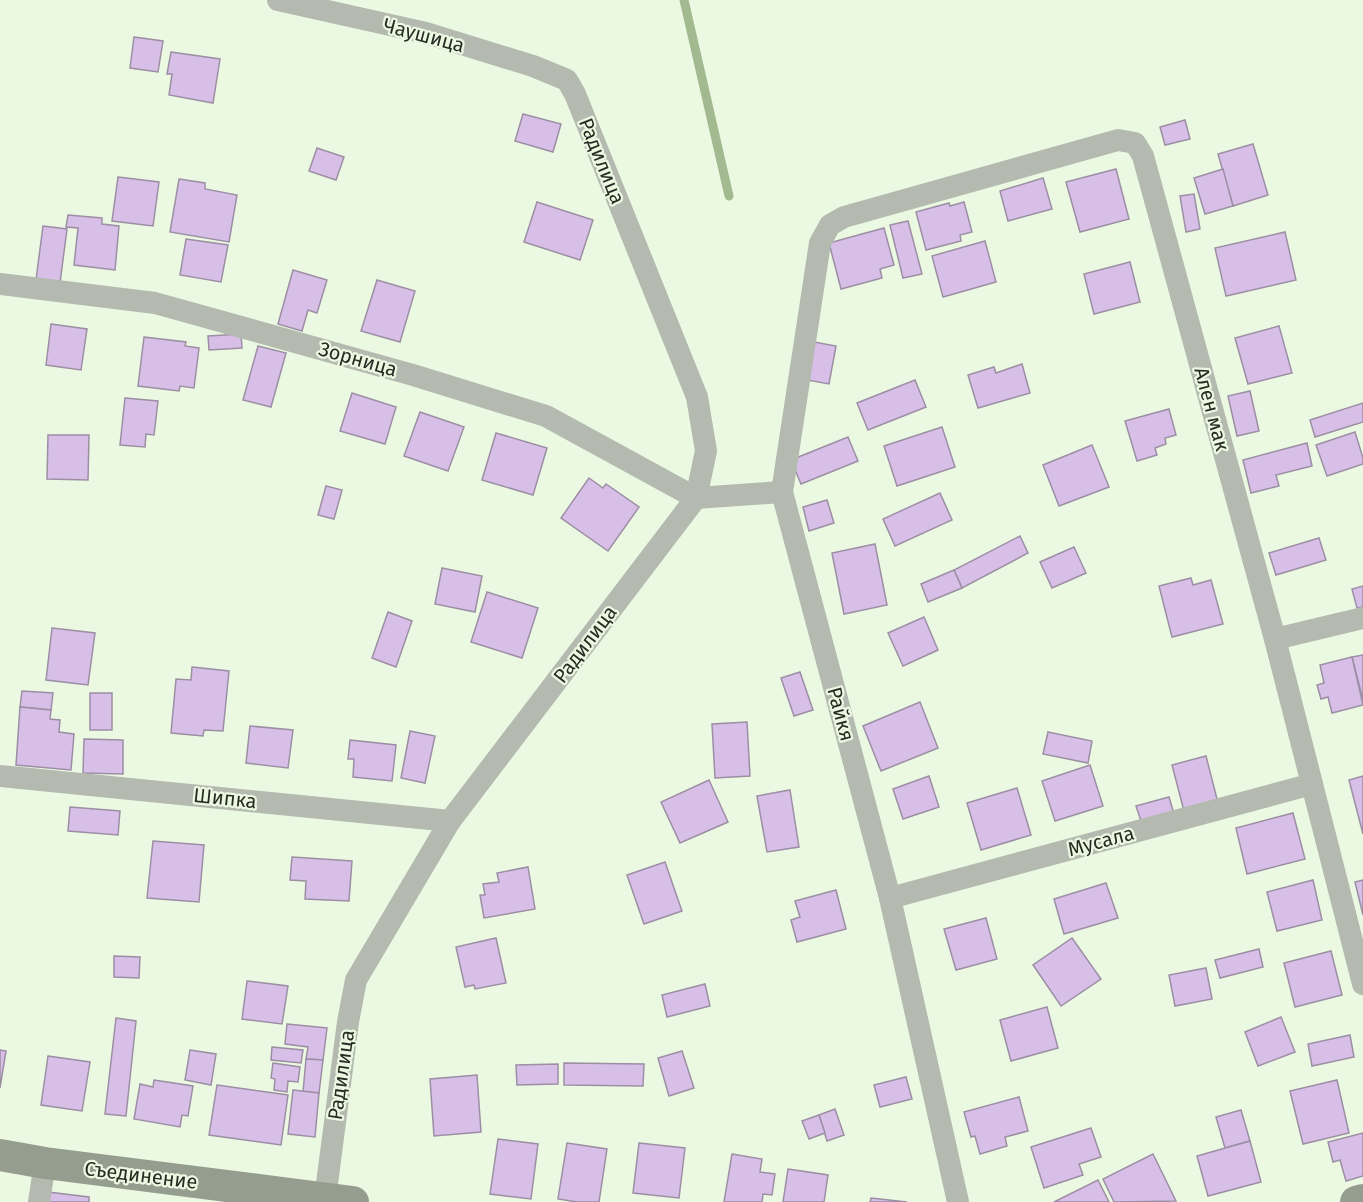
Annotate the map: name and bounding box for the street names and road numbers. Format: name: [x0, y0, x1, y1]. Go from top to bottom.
street label: Чаушица: [381, 13, 467, 57]
street label: Радилица: [574, 114, 630, 208]
street label: Зорница: [316, 336, 400, 382]
street label: Ален мак: [1189, 364, 1235, 454]
street label: Радилица: [548, 601, 622, 687]
street label: Райкя: [822, 684, 860, 744]
street label: Шипка: [192, 783, 258, 813]
street label: Мусала: [1065, 821, 1137, 861]
street label: Радилица: [323, 1028, 359, 1122]
street label: Съединение: [83, 1156, 199, 1194]

